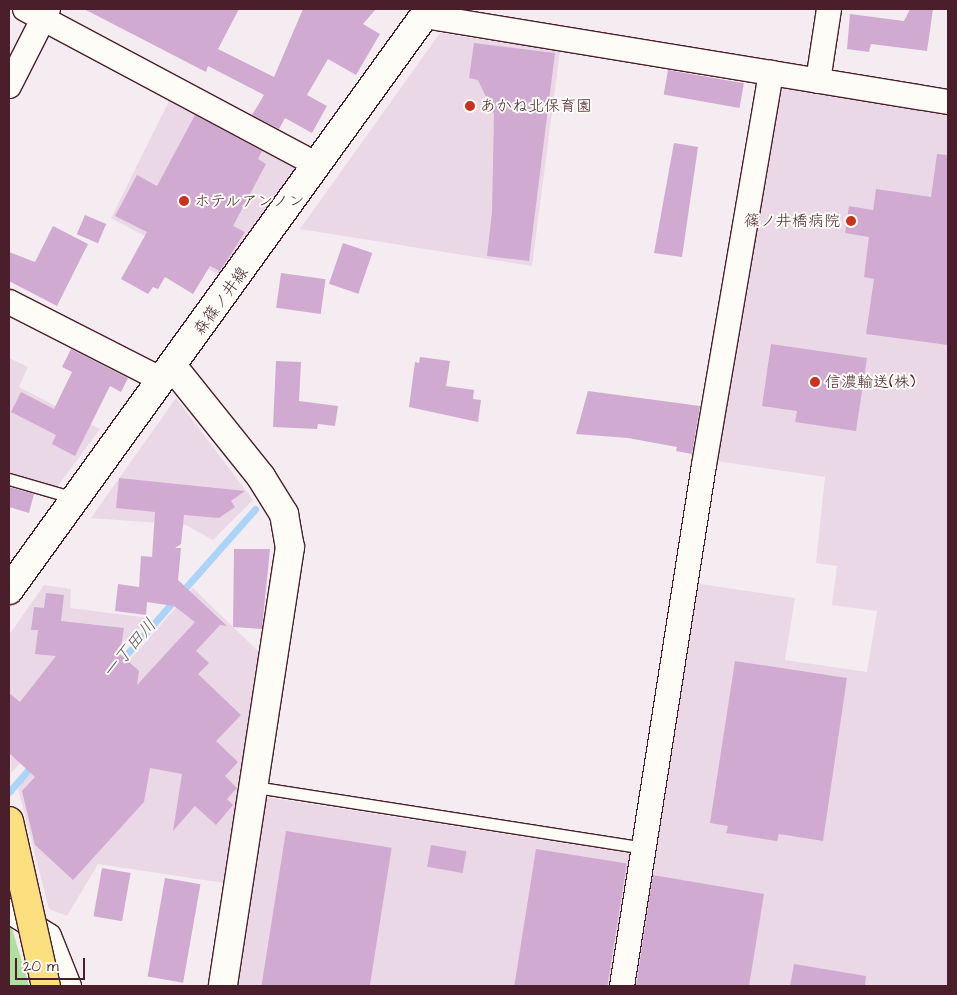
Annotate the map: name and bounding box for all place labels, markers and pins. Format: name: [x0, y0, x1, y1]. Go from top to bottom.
place label: あかね北保育園: [480, 96, 592, 116]
marker: あかね北保育園: [464, 100, 476, 112]
place label: ホテルアンノン: [194, 191, 306, 211]
marker: ホテルアンノン: [178, 195, 190, 207]
place label: 篠ノ井橋病院: [744, 211, 840, 231]
marker: 篠ノ井橋病院: [844, 214, 858, 228]
place label: 信濃輸送(株): [825, 372, 915, 392]
marker: 信濃輸送(株): [809, 376, 821, 388]

